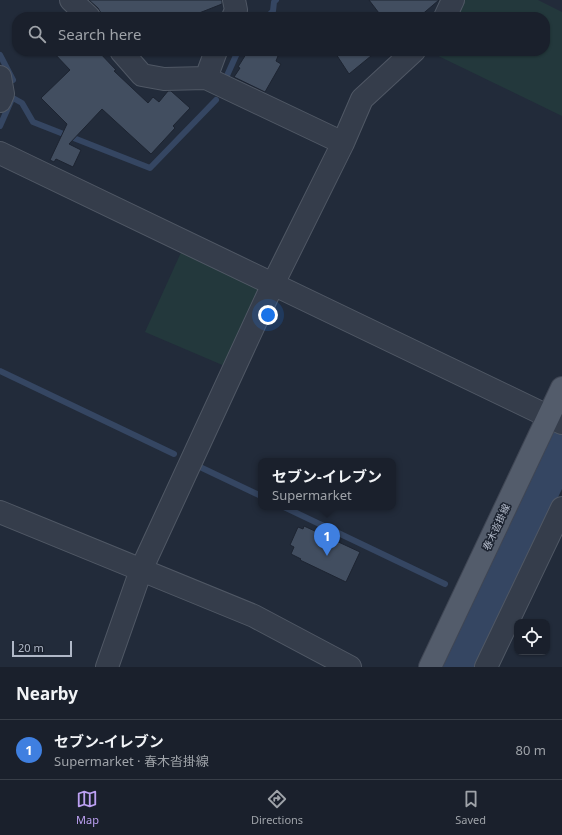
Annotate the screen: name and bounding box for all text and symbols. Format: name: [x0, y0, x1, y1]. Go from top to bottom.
search box: [12, 12, 550, 56]
icon: search: [26, 23, 48, 45]
text: Search here: [58, 24, 141, 44]
your location: [258, 305, 278, 325]
popup: [258, 458, 396, 510]
text: セブン-イレブン: [272, 466, 382, 486]
text: Supermarket: [272, 486, 352, 504]
street label: 春木沓掛線: [479, 501, 513, 553]
pin: 1: [314, 523, 340, 556]
map controls: [514, 619, 550, 655]
button: locate: [514, 619, 550, 655]
scale bar: [12, 639, 72, 658]
text: 20 m: [18, 640, 44, 655]
text: Nearby: [16, 682, 78, 705]
text: セブン-イレブン: [54, 731, 164, 751]
text: 1: [25, 741, 33, 759]
text: 80 m: [516, 741, 546, 759]
text: Supermarket · 春木沓掛線: [54, 752, 209, 770]
tab: Map: [76, 788, 99, 827]
tab: Directions: [251, 788, 303, 827]
tab: Saved: [455, 788, 486, 827]

